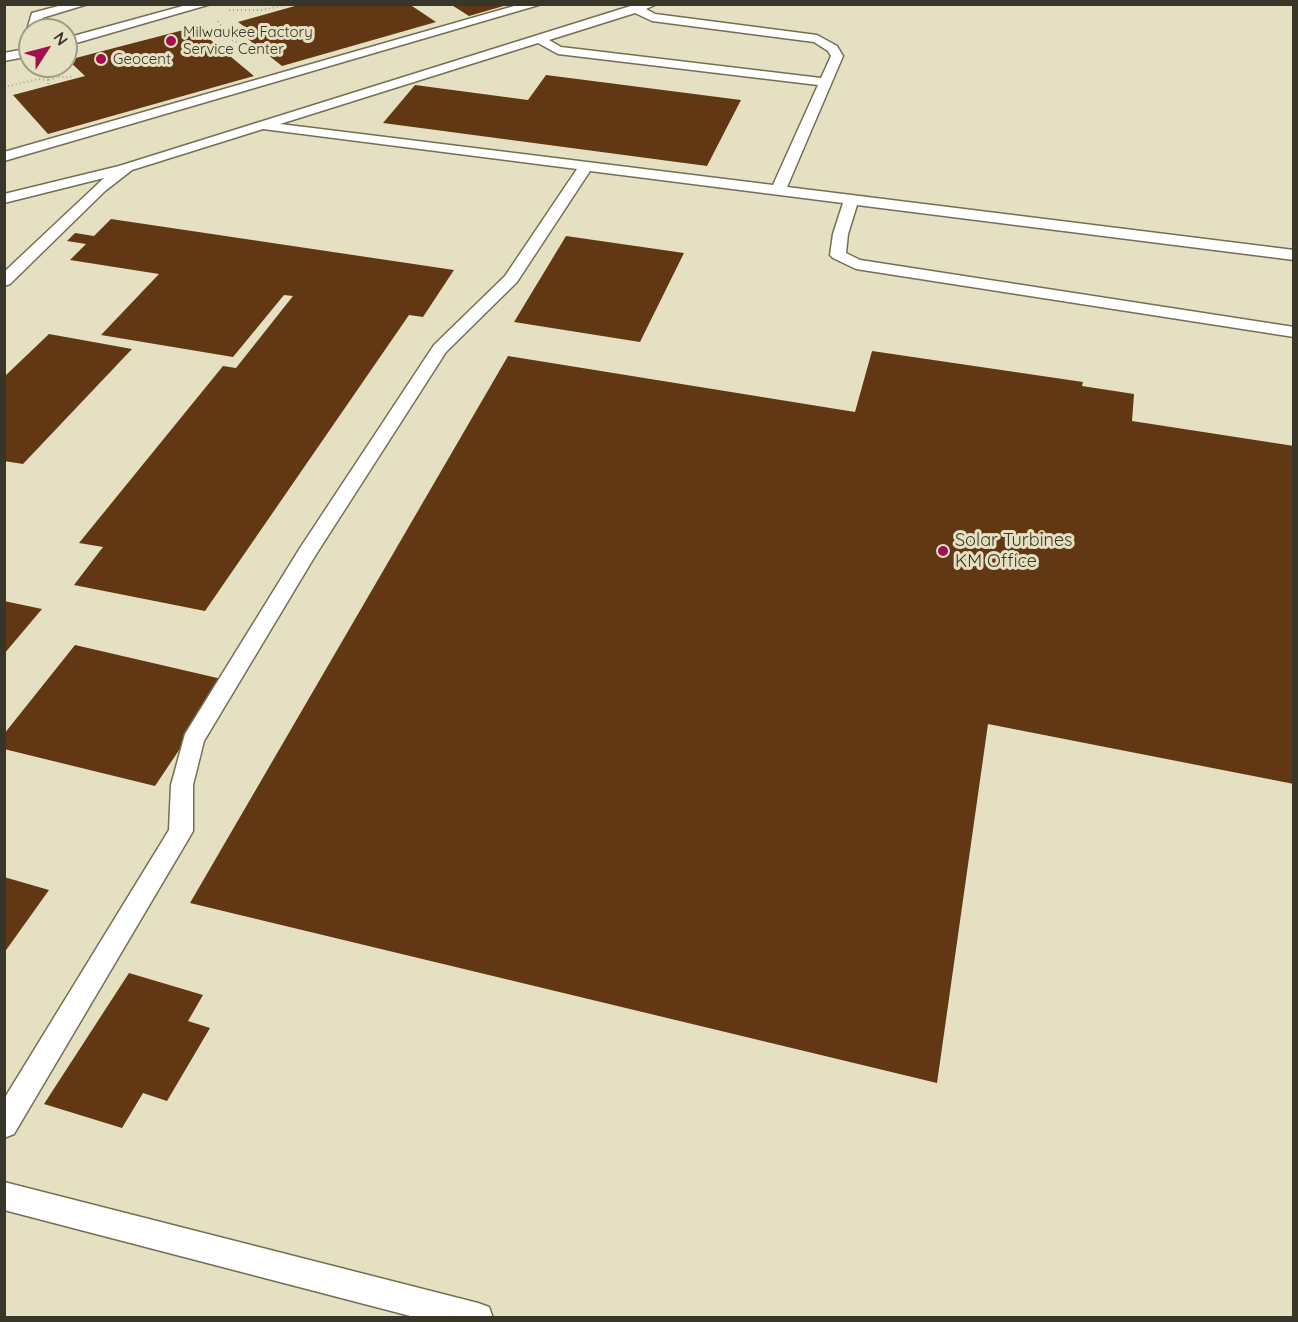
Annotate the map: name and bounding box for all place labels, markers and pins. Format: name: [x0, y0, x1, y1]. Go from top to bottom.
place label: Milwaukee Factory Service Center: [183, 23, 313, 58]
marker: Milwaukee Factory Service Center: [164, 34, 178, 48]
place label: Geocent: [113, 50, 171, 68]
marker: Geocent: [94, 52, 108, 66]
place label: Solar Turbines KM Office: [955, 530, 1073, 572]
marker: Solar Turbines KM Office: [936, 544, 950, 558]

